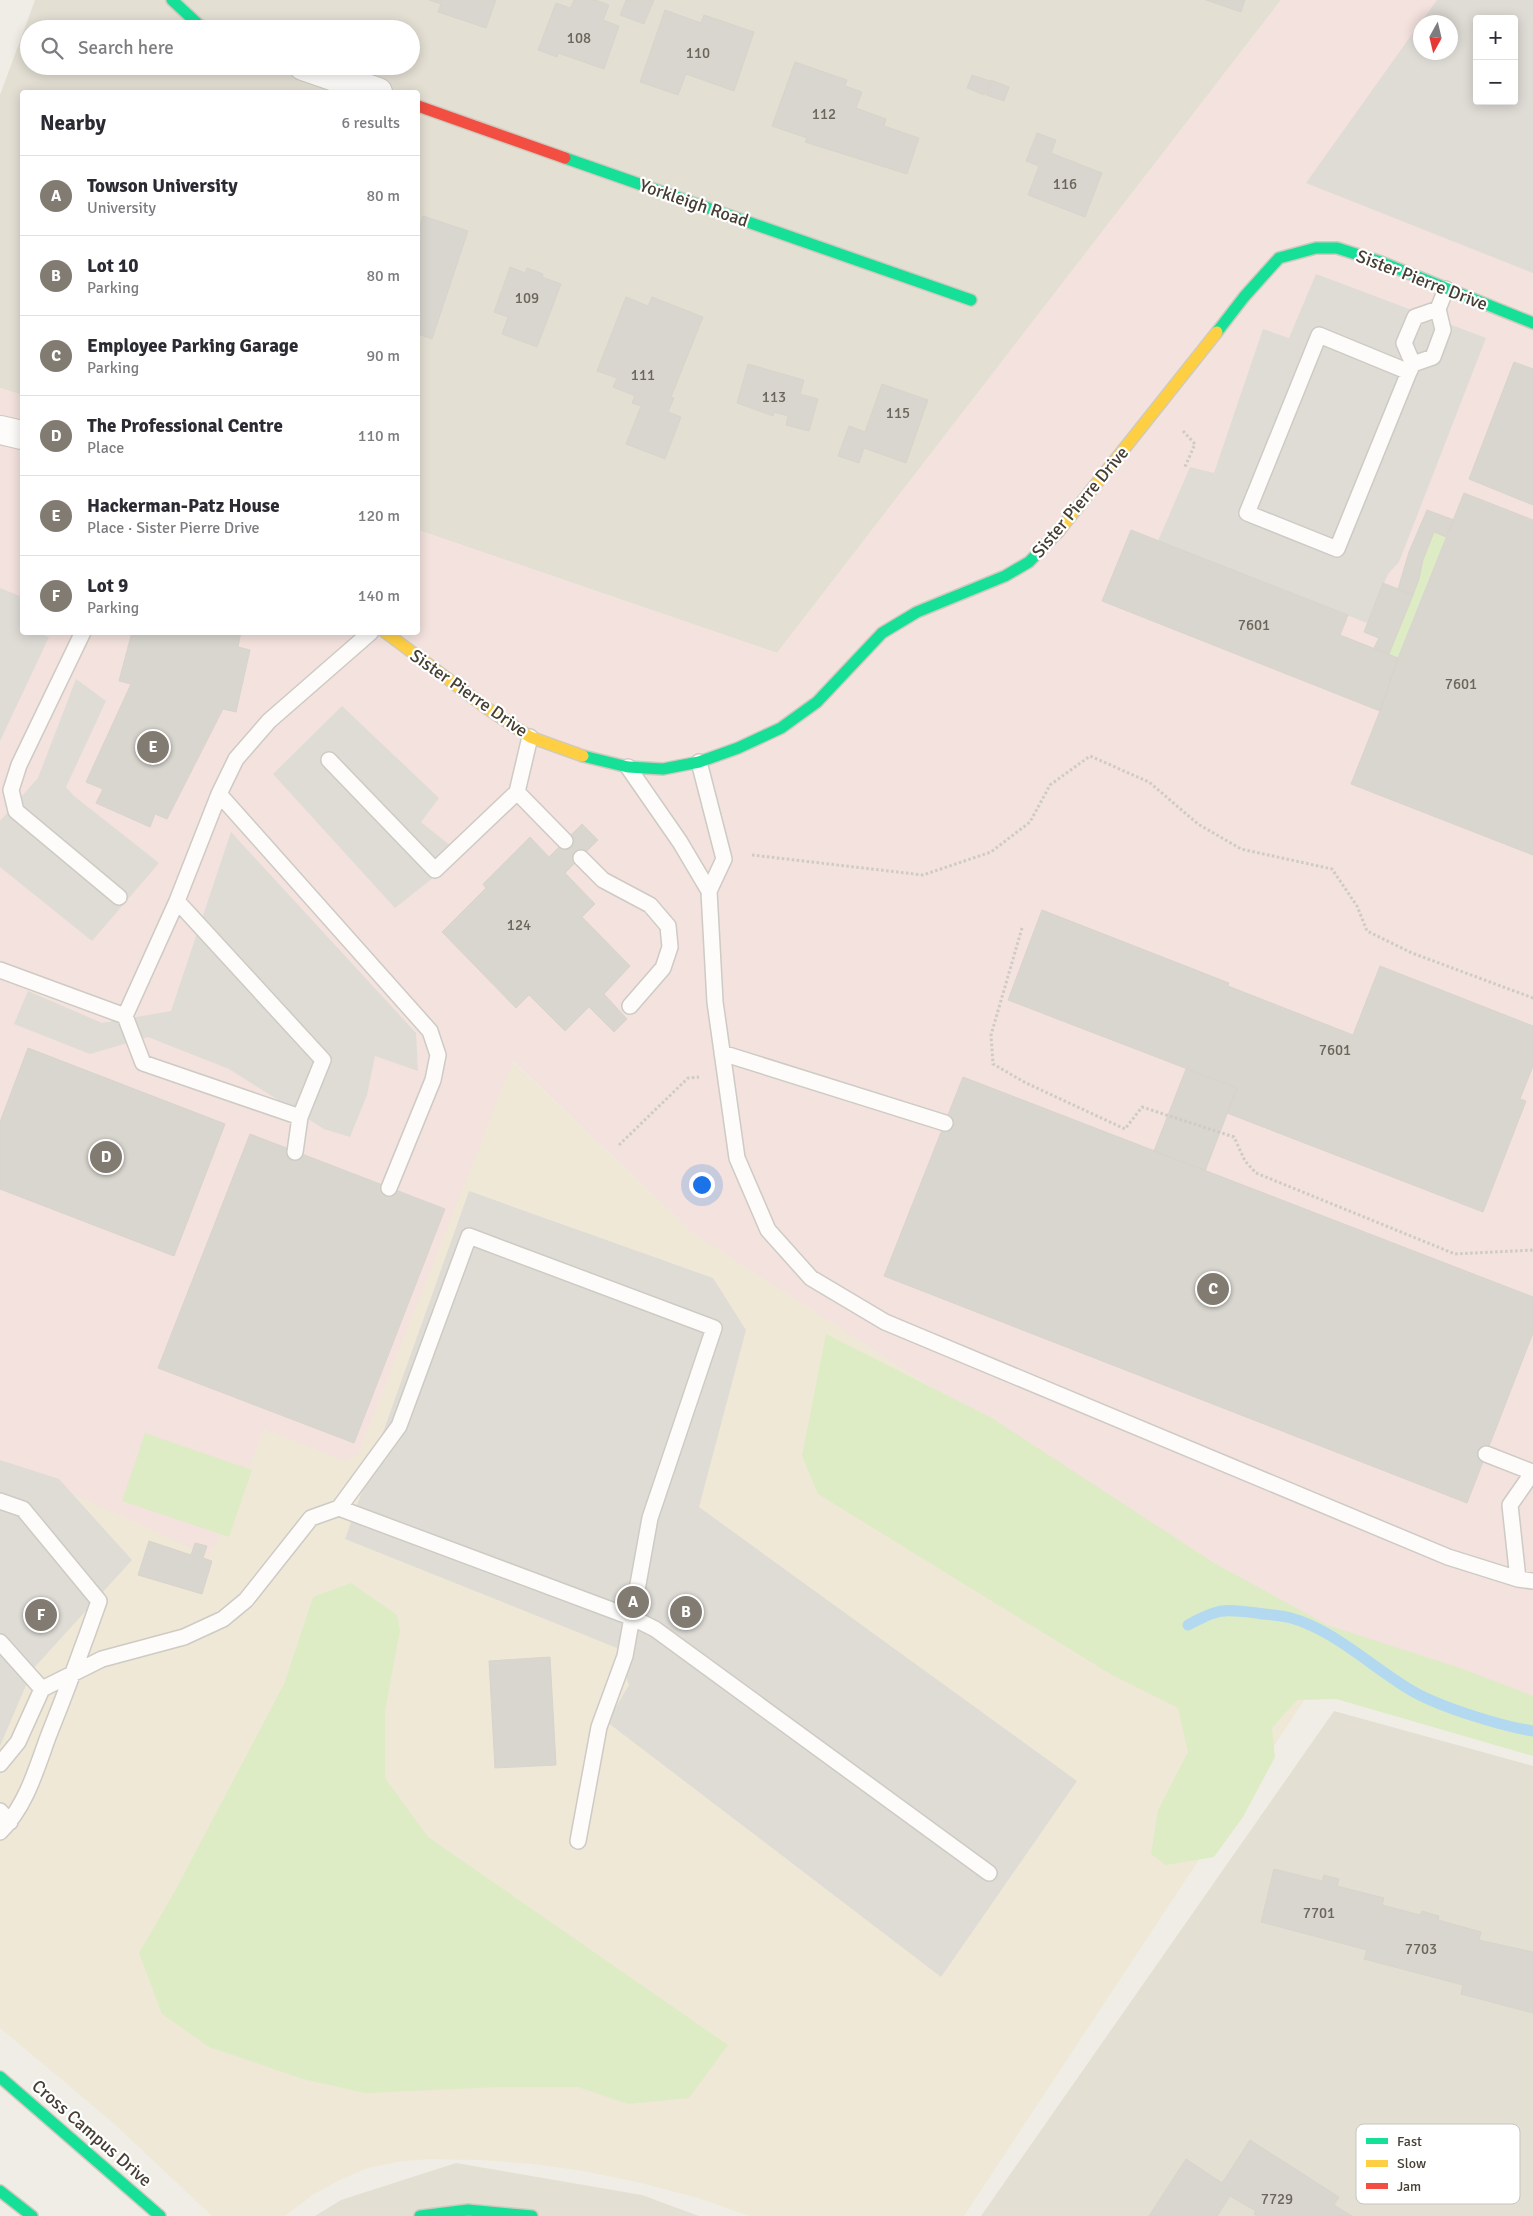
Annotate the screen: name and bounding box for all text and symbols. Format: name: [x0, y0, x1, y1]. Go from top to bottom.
north arrow: [1413, 15, 1458, 60]
map controls: [1473, 15, 1518, 105]
button: +: [1473, 15, 1518, 60]
search box: [20, 20, 420, 75]
house number: 108: [567, 29, 591, 47]
icon: search: [38, 34, 66, 62]
text: Search here: [78, 36, 174, 60]
house number: 110: [686, 44, 710, 62]
button: −: [1473, 60, 1518, 105]
house number: 112: [812, 105, 836, 123]
text: Nearby: [40, 110, 106, 136]
text: 6 results: [341, 113, 400, 133]
text: Towson University: [87, 174, 238, 198]
street label: Yorkleigh Road: [637, 174, 751, 232]
house number: 116: [1053, 175, 1077, 193]
text: A: [51, 186, 61, 206]
text: 80 m: [366, 186, 400, 206]
text: University: [87, 198, 156, 218]
street label: Sister Pierre Drive: [1353, 245, 1491, 315]
text: Lot 10: [87, 254, 138, 278]
text: B: [51, 266, 61, 286]
text: 80 m: [366, 266, 400, 286]
text: Parking: [87, 278, 139, 298]
house number: 109: [515, 289, 539, 307]
text: Employee Parking Garage: [87, 334, 298, 358]
text: C: [51, 346, 61, 366]
text: 90 m: [366, 346, 400, 366]
text: Parking: [87, 358, 139, 378]
house number: 111: [631, 366, 655, 384]
house number: 113: [762, 388, 786, 406]
house number: 115: [886, 404, 910, 422]
text: The Professional Centre: [87, 414, 283, 438]
text: D: [51, 426, 61, 446]
text: 110 m: [358, 426, 400, 446]
text: Place: [87, 438, 124, 458]
street label: Sister Pierre Drive: [1027, 442, 1133, 562]
text: Hackerman-Patz House: [87, 494, 280, 518]
text: E: [51, 506, 61, 526]
text: 120 m: [358, 506, 400, 526]
text: Place · Sister Pierre Drive: [87, 518, 260, 538]
text: Lot 9: [87, 574, 128, 598]
text: F: [52, 586, 60, 606]
text: 140 m: [358, 586, 400, 606]
text: Parking: [87, 598, 139, 618]
house number: 7601: [1238, 616, 1270, 634]
street label: Sister Pierre Drive: [406, 644, 532, 742]
house number: 7601: [1445, 675, 1477, 693]
pin: E: [137, 728, 169, 766]
house number: 124: [507, 916, 531, 934]
house number: 7601: [1319, 1041, 1351, 1059]
pin: D: [90, 1138, 122, 1176]
your location: [689, 1172, 715, 1198]
pin: C: [1197, 1270, 1229, 1308]
pin: A: [617, 1583, 649, 1621]
pin: B: [670, 1593, 702, 1631]
pin: F: [25, 1596, 57, 1634]
house number: 7701: [1303, 1904, 1335, 1922]
house number: 7703: [1405, 1940, 1437, 1958]
street label: Cross Campus Drive: [27, 2075, 157, 2191]
legend: [1356, 2124, 1520, 2204]
text: Fast: [1397, 2133, 1422, 2150]
text: Slow: [1397, 2155, 1426, 2172]
text: Jam: [1397, 2178, 1421, 2195]
house number: 7729: [1261, 2190, 1293, 2208]

